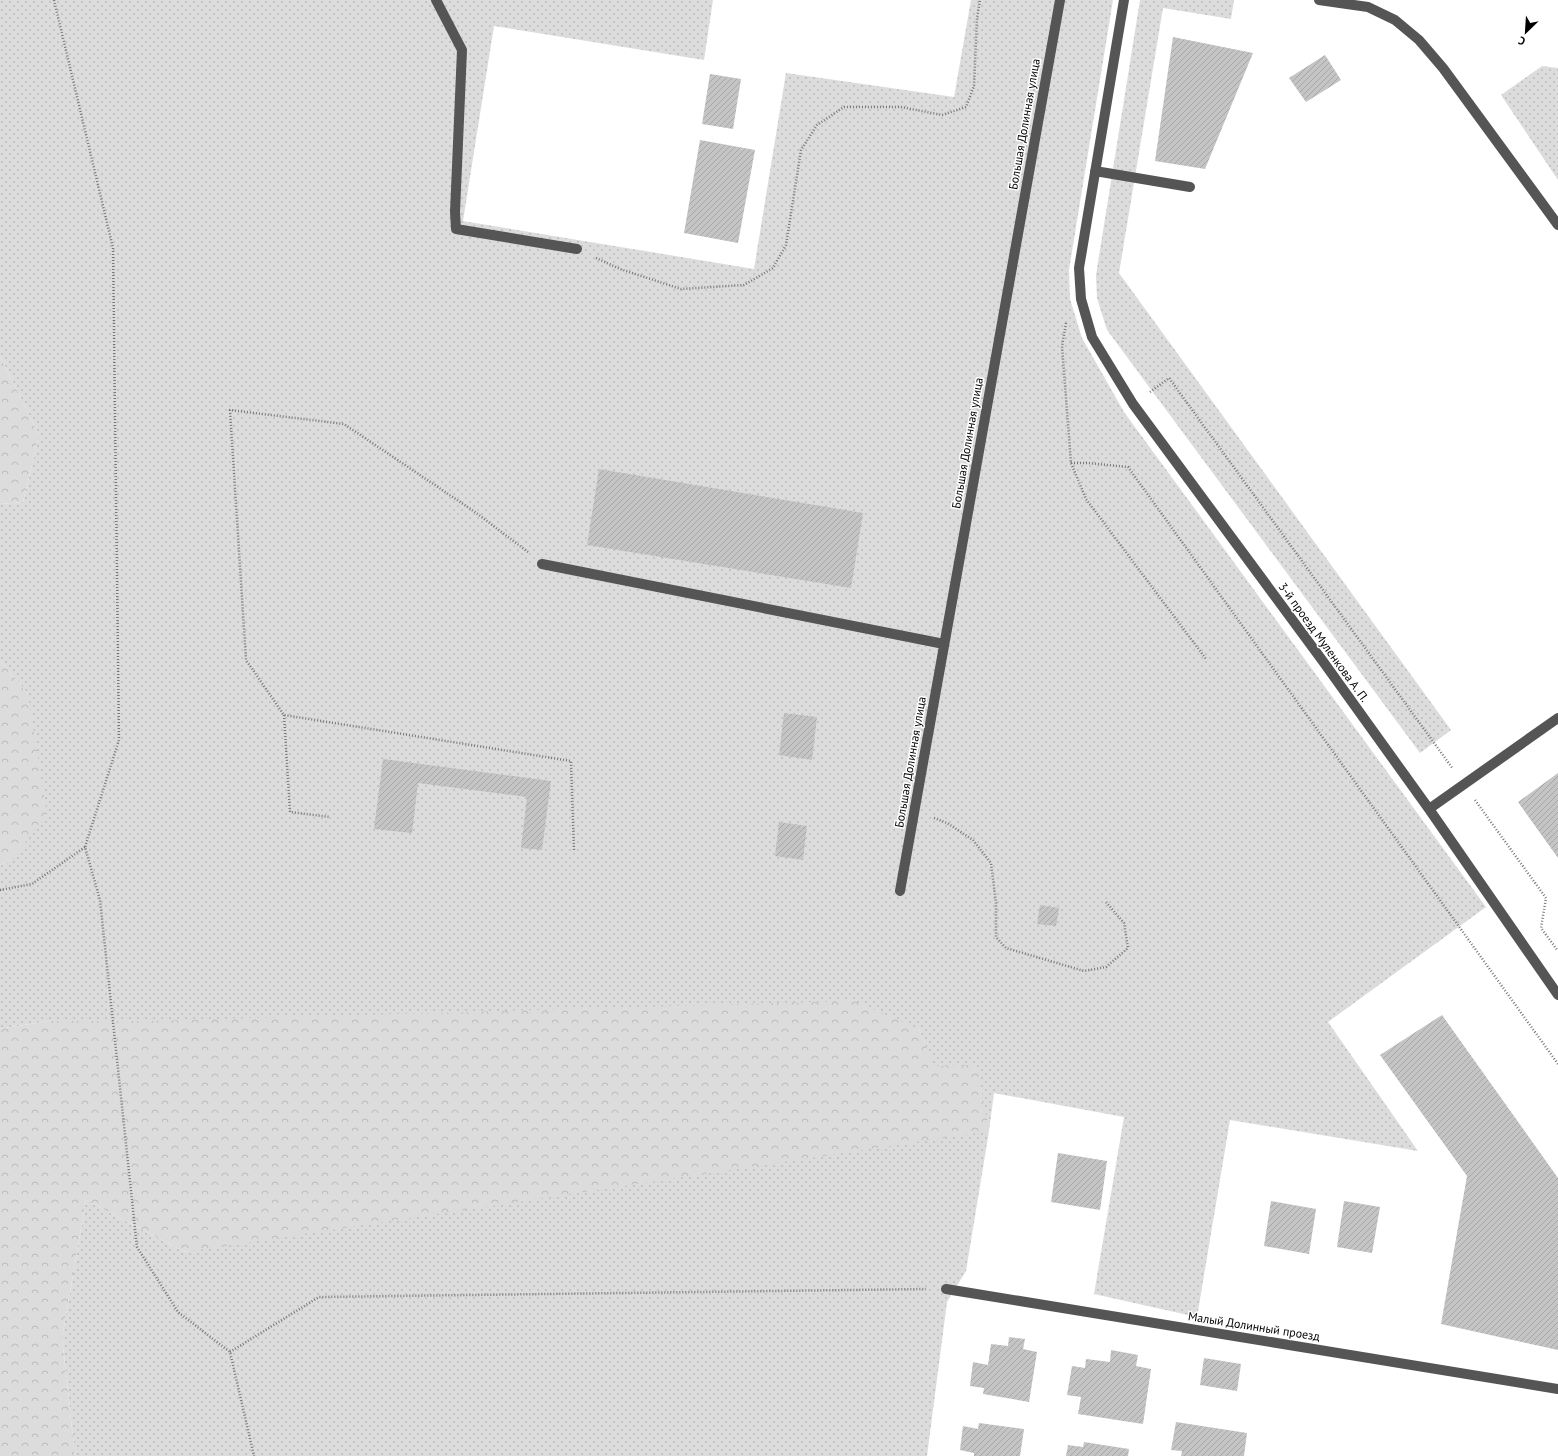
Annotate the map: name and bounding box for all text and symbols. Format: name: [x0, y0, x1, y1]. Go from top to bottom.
north arrow: [1506, 12, 1546, 52]
text: С: [1516, 33, 1528, 49]
street label: Большая Долинная улица: [1005, 57, 1043, 191]
street label: Большая Долинная улица: [948, 376, 986, 510]
street label: 3-й проезд Муленкова А. П.: [1276, 579, 1372, 705]
street label: Большая Долинная улица: [891, 695, 929, 829]
street label: Малый Долинный проезд: [1187, 1308, 1322, 1344]

